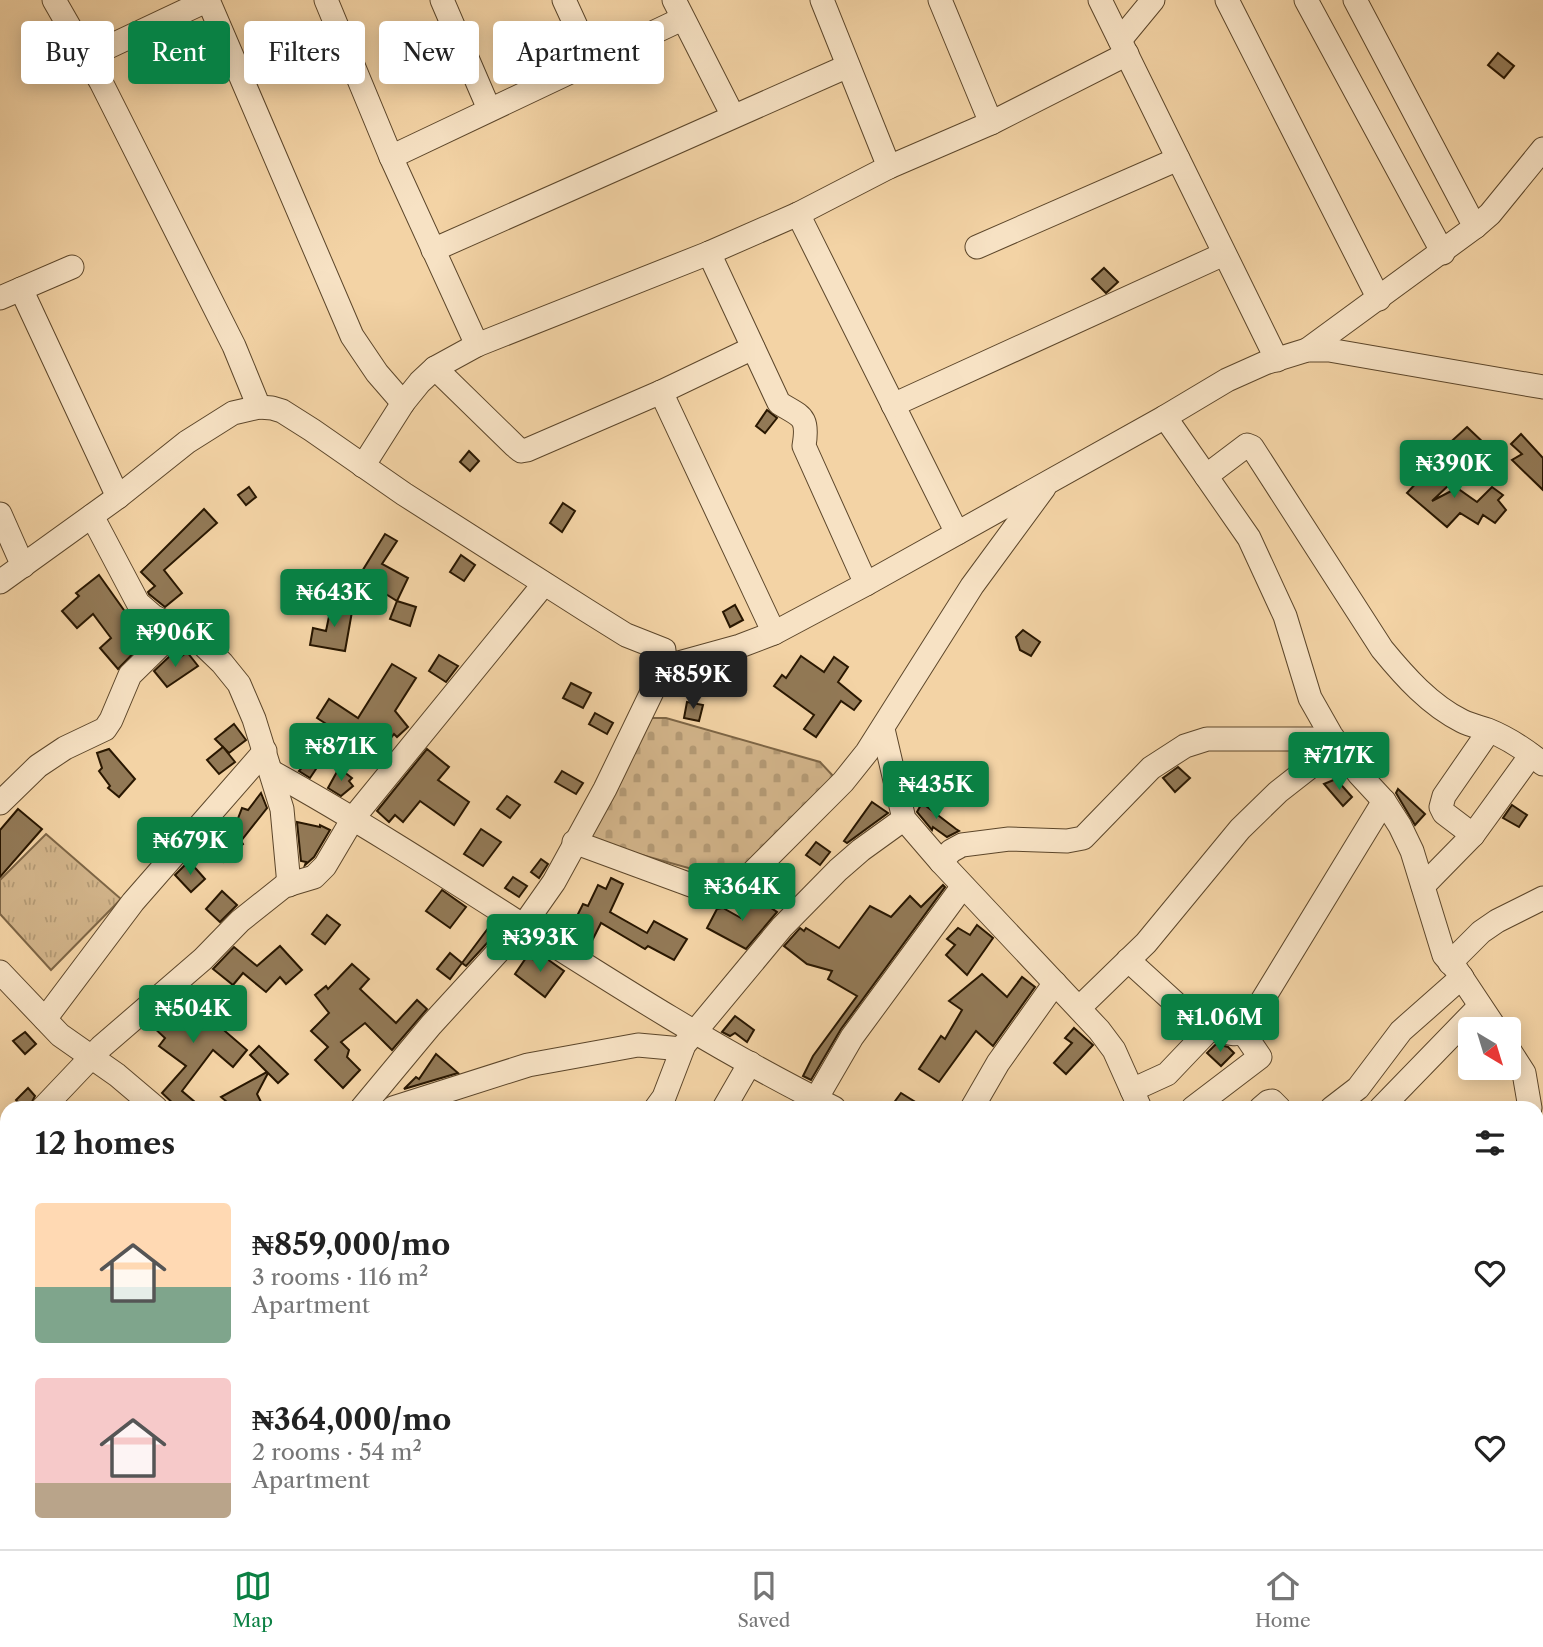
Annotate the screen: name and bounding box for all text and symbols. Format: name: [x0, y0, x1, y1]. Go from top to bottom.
chip: Buy: [21, 21, 114, 84]
chip: Rent: [128, 21, 230, 84]
chip: Filters: [244, 21, 365, 84]
chip: New: [379, 21, 479, 84]
chip: Apartment: [493, 21, 664, 84]
pin: ₦390K: [1405, 440, 1503, 500]
text: ₦390K: [1416, 449, 1492, 477]
pin: ₦643K: [285, 570, 383, 629]
text: ₦643K: [296, 578, 372, 606]
pin: ₦906K: [126, 610, 224, 669]
text: ₦906K: [136, 618, 214, 646]
pin: ₦859K: [644, 652, 742, 711]
text: ₦859K: [655, 660, 731, 688]
pin: ₦871K: [292, 724, 390, 783]
text: ₦871K: [305, 732, 377, 760]
pin: ₦717K: [1290, 732, 1388, 792]
text: ₦717K: [1304, 741, 1374, 769]
pin: ₦435K: [887, 762, 985, 821]
text: ₦435K: [899, 770, 973, 798]
pin: ₦679K: [141, 818, 239, 877]
text: ₦679K: [153, 826, 227, 854]
pin: ₦364K: [693, 864, 791, 923]
text: ₦364K: [704, 872, 780, 900]
pin: ₦393K: [491, 914, 589, 974]
text: ₦393K: [503, 923, 577, 951]
pin: ₦504K: [144, 986, 242, 1045]
text: ₦504K: [155, 994, 231, 1022]
pin: ₦1.06M: [1163, 995, 1277, 1054]
text: ₦1.06M: [1177, 1003, 1263, 1031]
north arrow: [1458, 1017, 1521, 1080]
map controls: [1458, 1017, 1521, 1080]
icon: filters: [1471, 1124, 1509, 1162]
text: 12 homes: [35, 1125, 175, 1162]
text: ₦859,000/mo: [252, 1226, 450, 1263]
icon: home: [91, 1231, 175, 1315]
icon: heart: [1471, 1254, 1509, 1292]
text: 3 rooms · 116 m²: [252, 1263, 428, 1291]
text: Apartment: [252, 1291, 370, 1319]
text: ₦364,000/mo: [252, 1401, 451, 1438]
icon: home: [91, 1406, 175, 1490]
icon: heart: [1471, 1429, 1509, 1467]
text: 2 rooms · 54 m²: [252, 1438, 422, 1466]
text: Apartment: [252, 1466, 370, 1494]
tab: Map: [232, 1567, 273, 1632]
tab: Saved: [738, 1567, 790, 1632]
tab: Home: [1255, 1567, 1311, 1632]

